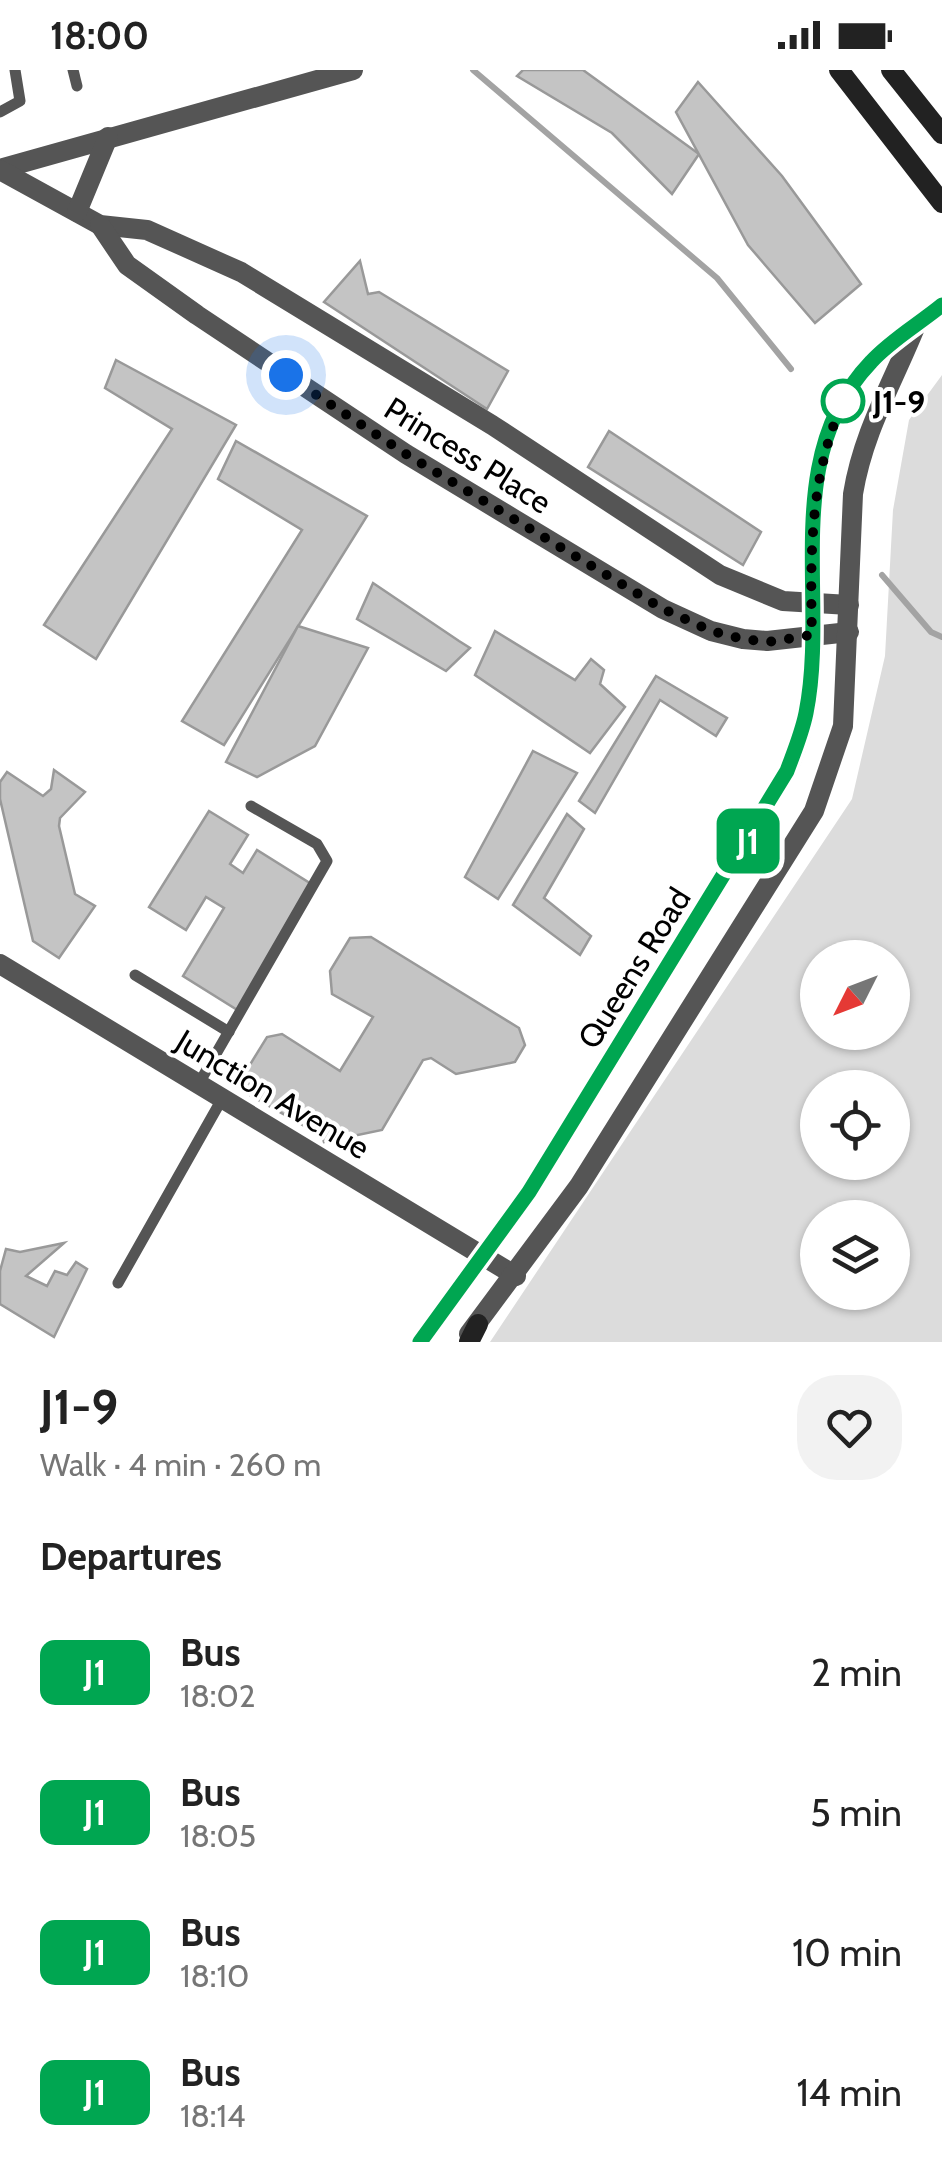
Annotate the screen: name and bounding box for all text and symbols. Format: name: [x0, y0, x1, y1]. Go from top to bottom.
text: 18:00: [50, 12, 149, 59]
your location: [261, 350, 311, 400]
marker: J1-9: [822, 380, 864, 422]
place label: J1-9: [872, 382, 925, 421]
street label: Princess Place: [378, 388, 558, 522]
line badge: J1: [703, 808, 793, 874]
text: J1: [737, 820, 759, 863]
street label: Queens Road: [569, 881, 699, 1055]
north arrow: [800, 940, 910, 1050]
map controls: [800, 940, 910, 1310]
street label: Junction Avenue: [168, 1020, 377, 1167]
button: locate: [800, 1070, 910, 1180]
button: layers: [800, 1200, 910, 1310]
button: heart: [797, 1375, 902, 1480]
text: J1-9: [40, 1378, 118, 1436]
text: Walk · 4 min · 260 m: [40, 1445, 321, 1484]
text: Departures: [40, 1533, 222, 1580]
text: Bus: [180, 1629, 241, 1676]
text: 2 min: [811, 1649, 902, 1696]
text: J1: [84, 1651, 106, 1694]
text: 18:02: [180, 1676, 256, 1715]
text: Bus: [180, 1769, 241, 1816]
text: 5 min: [810, 1789, 902, 1836]
text: J1: [84, 1791, 106, 1834]
text: 18:05: [180, 1816, 256, 1855]
text: Bus: [180, 1909, 241, 1956]
text: 10 min: [792, 1929, 902, 1976]
text: J1: [84, 1931, 106, 1974]
text: 18:10: [180, 1956, 249, 1995]
text: Bus: [180, 2049, 241, 2096]
text: 14 min: [796, 2069, 902, 2116]
text: J1: [84, 2071, 106, 2114]
text: 18:14: [180, 2096, 245, 2135]

